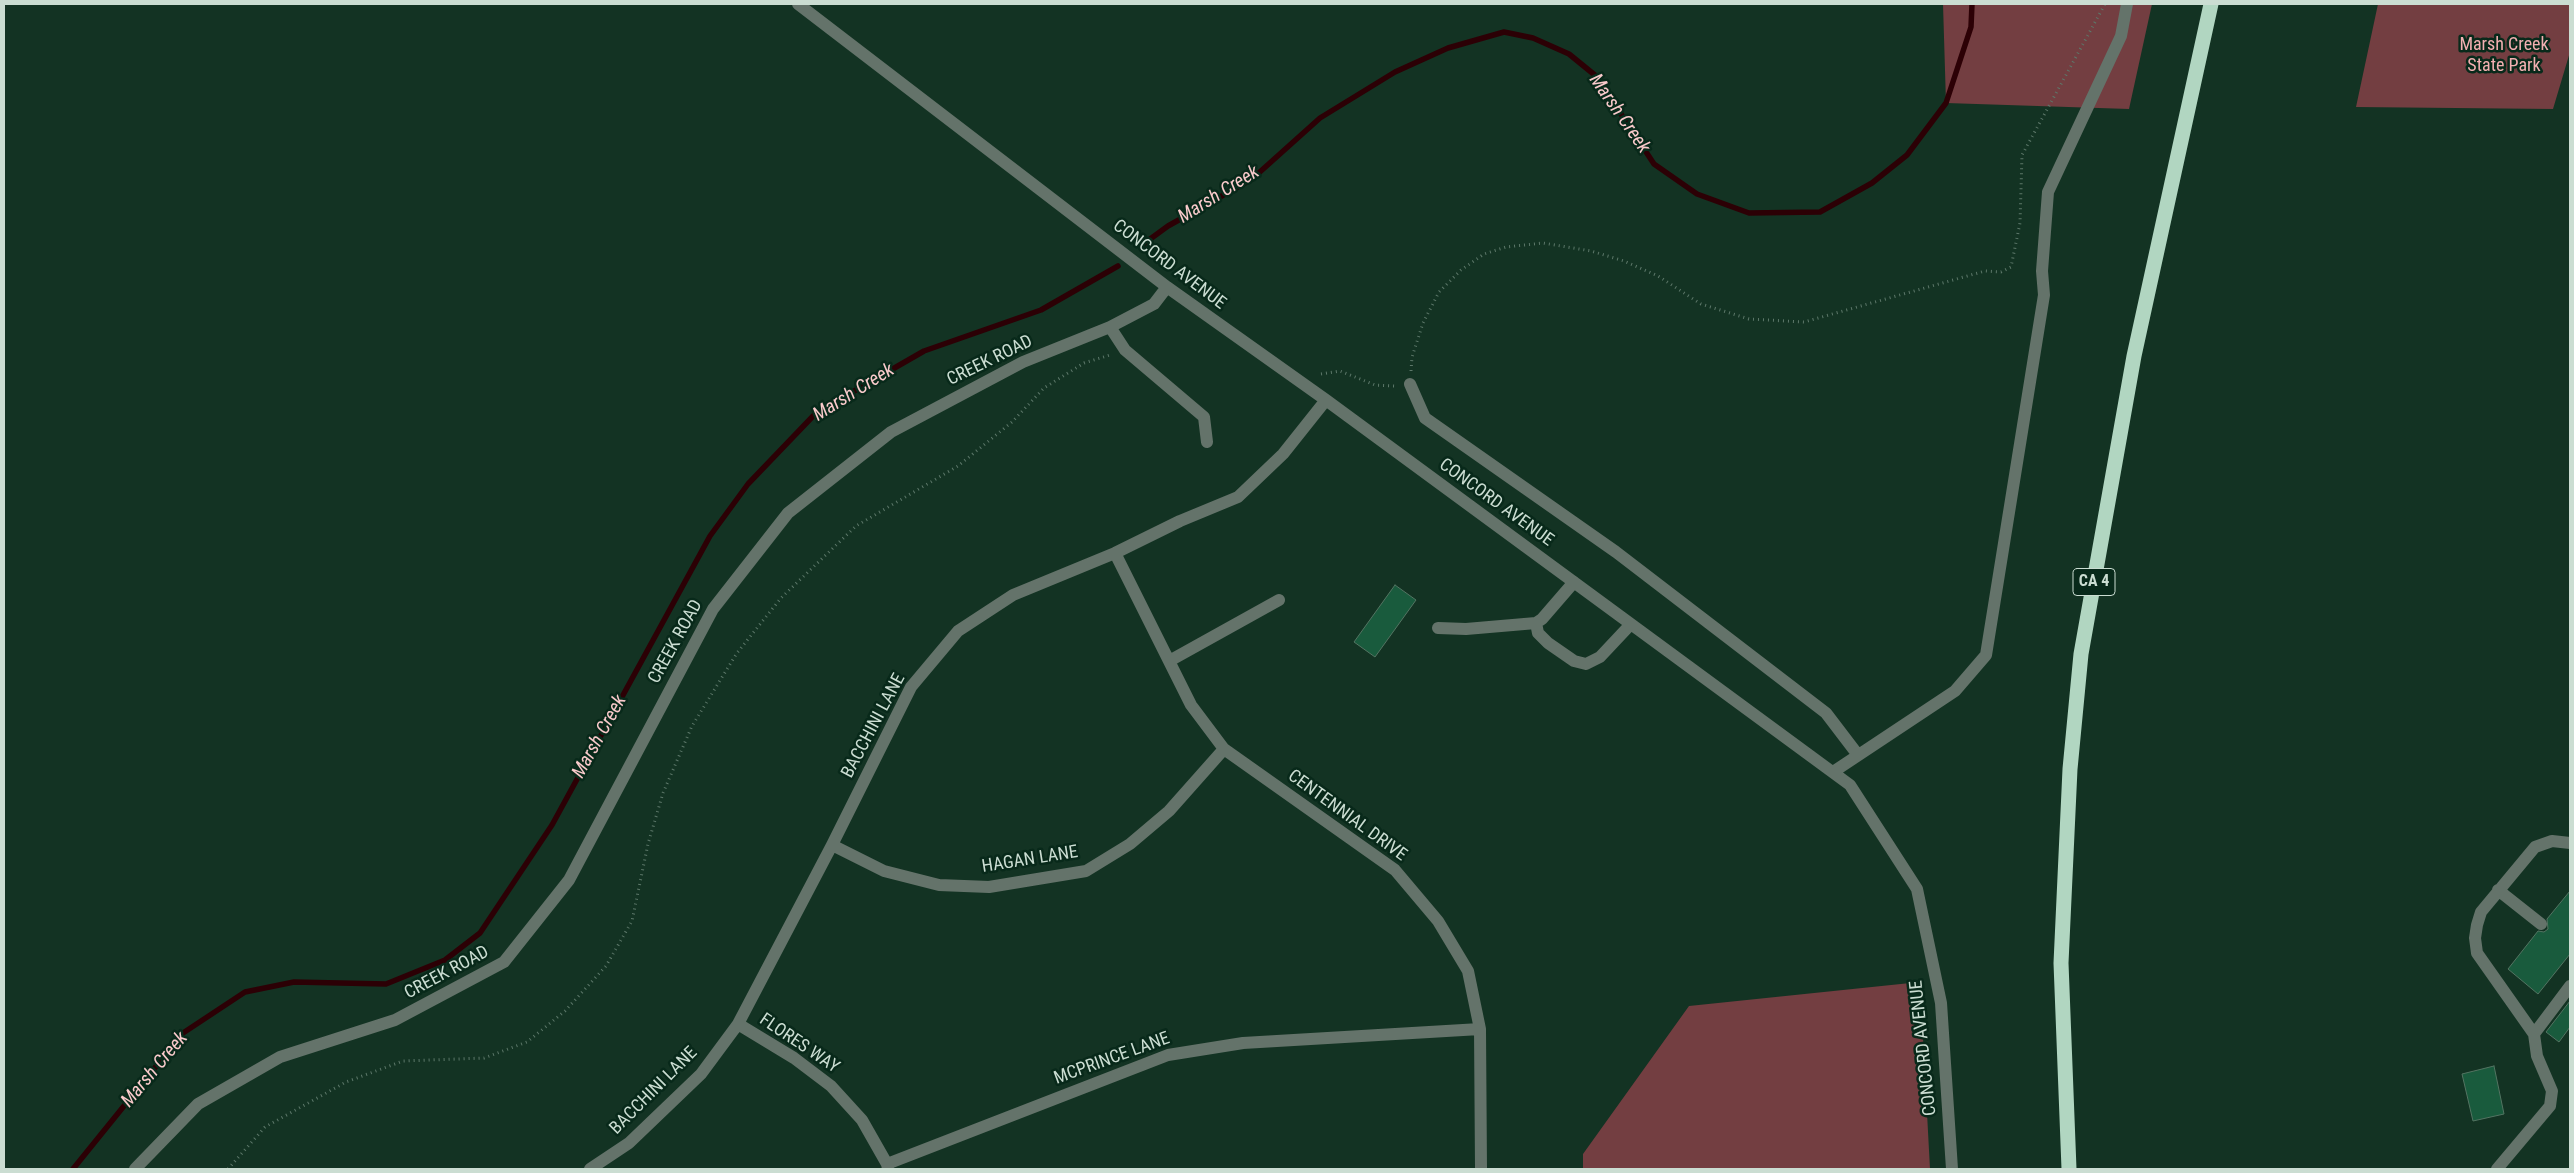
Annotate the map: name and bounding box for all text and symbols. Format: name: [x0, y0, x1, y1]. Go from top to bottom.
park label: Marsh Creek State Park: [2459, 34, 2549, 76]
water label: Marsh Creek: [1583, 70, 1655, 158]
water label: Marsh Creek: [1174, 161, 1264, 229]
street label: CONCORD AVENUE: [1108, 215, 1230, 315]
street label: CREEK ROAD: [944, 331, 1036, 391]
water label: Marsh Creek: [809, 359, 899, 427]
street label: CONCORD AVENUE: [1435, 454, 1557, 552]
road number: CA 4: [2073, 568, 2115, 596]
street label: CREEK ROAD: [644, 596, 708, 688]
street label: BACCHINI LANE: [837, 670, 911, 782]
water label: Marsh Creek: [568, 691, 632, 783]
street label: CENTENNIAL DRIVE: [1283, 766, 1411, 866]
street label: HAGAN LANE: [980, 842, 1080, 878]
street label: CREEK ROAD: [401, 942, 493, 1004]
street label: CONCORD AVENUE: [1906, 979, 1942, 1117]
street label: FLORES WAY: [755, 1009, 843, 1079]
water label: Marsh Creek: [117, 1028, 193, 1112]
street label: MCPRINCE LANE: [1051, 1028, 1173, 1090]
street label: BACCHINI LANE: [606, 1043, 702, 1139]

